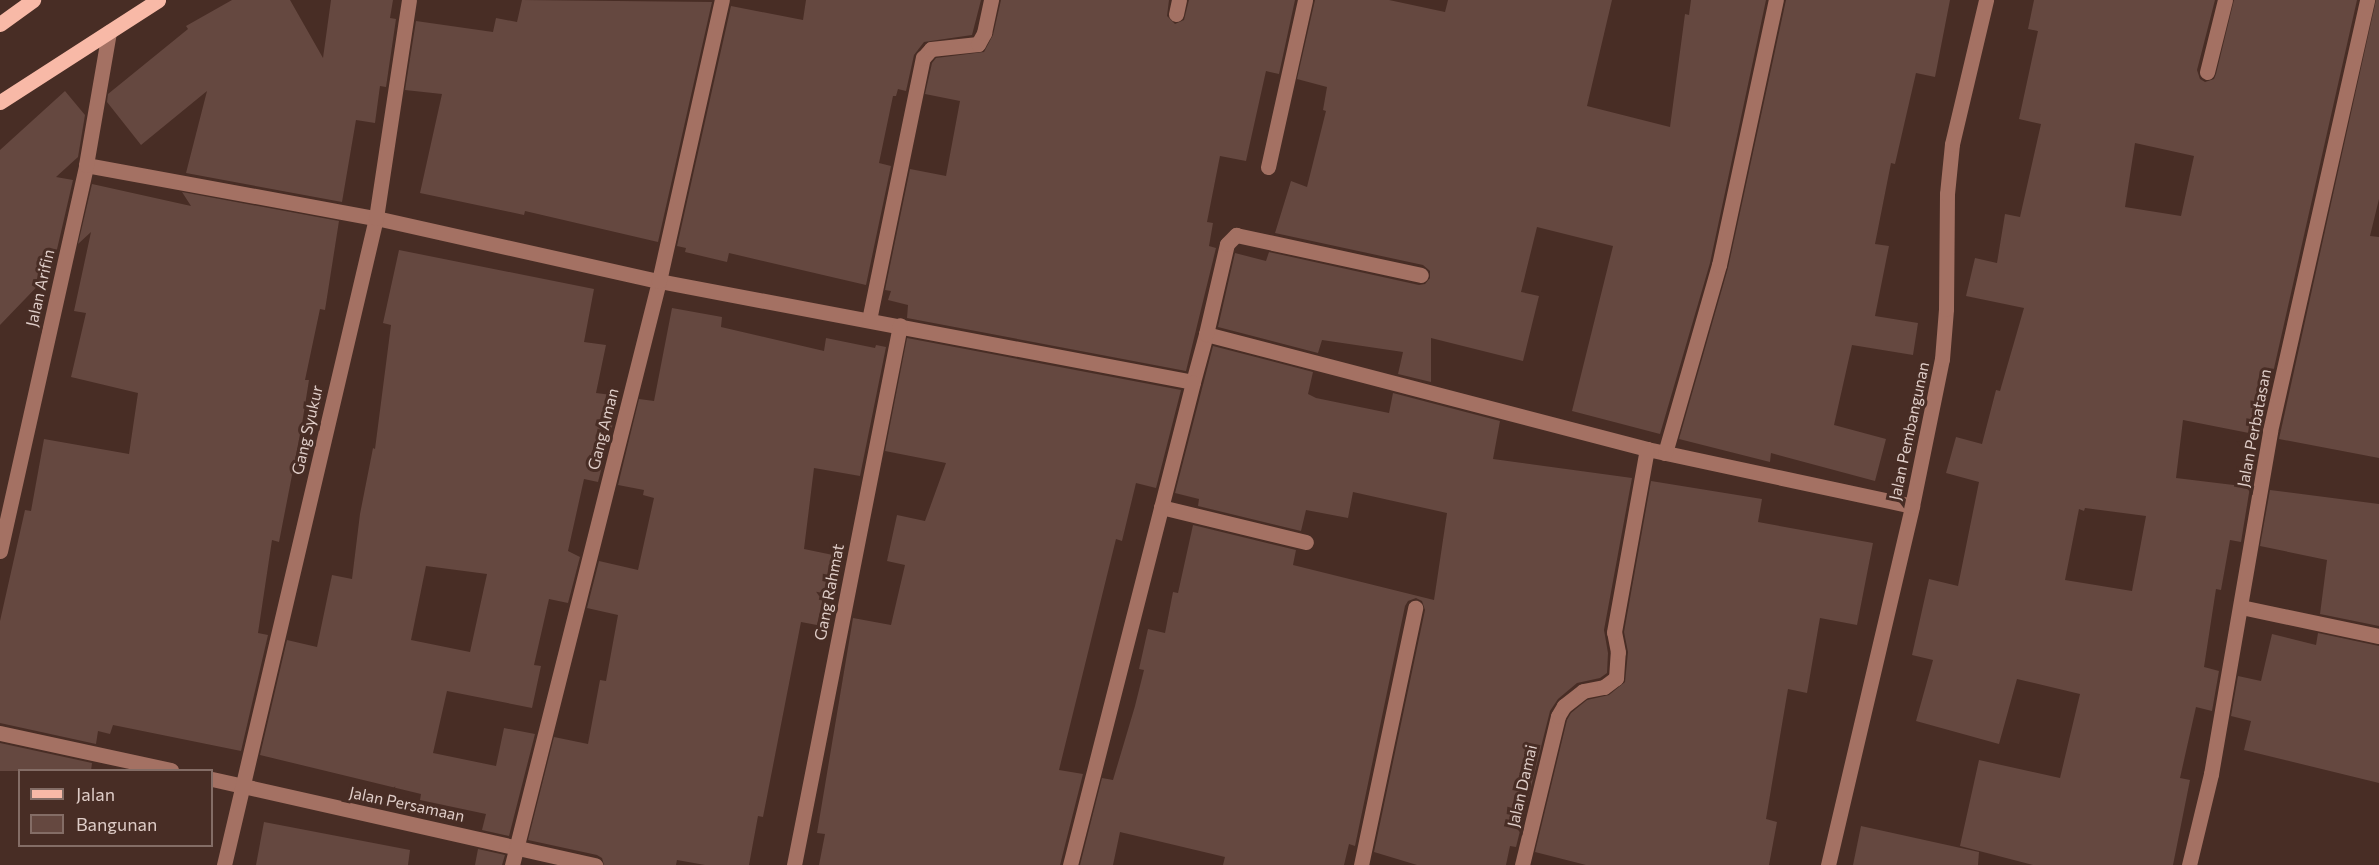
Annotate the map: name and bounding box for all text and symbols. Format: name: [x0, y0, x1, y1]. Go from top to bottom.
street label: Jalan Arifin: [22, 247, 58, 329]
street label: Jalan Pembangunan: [1885, 360, 1933, 502]
street label: Jalan Perbatasan: [2233, 367, 2275, 489]
street label: Gang Syukur: [287, 383, 327, 477]
street label: Gang Aman: [584, 386, 622, 472]
street label: Gang Rahmat: [810, 542, 848, 642]
street label: Jalan Damai: [1503, 743, 1541, 829]
legend: [18, 769, 213, 847]
street label: Jalan Persamaan: [348, 782, 466, 826]
text: Jalan: [76, 783, 115, 805]
text: Bangunan: [76, 813, 157, 835]

